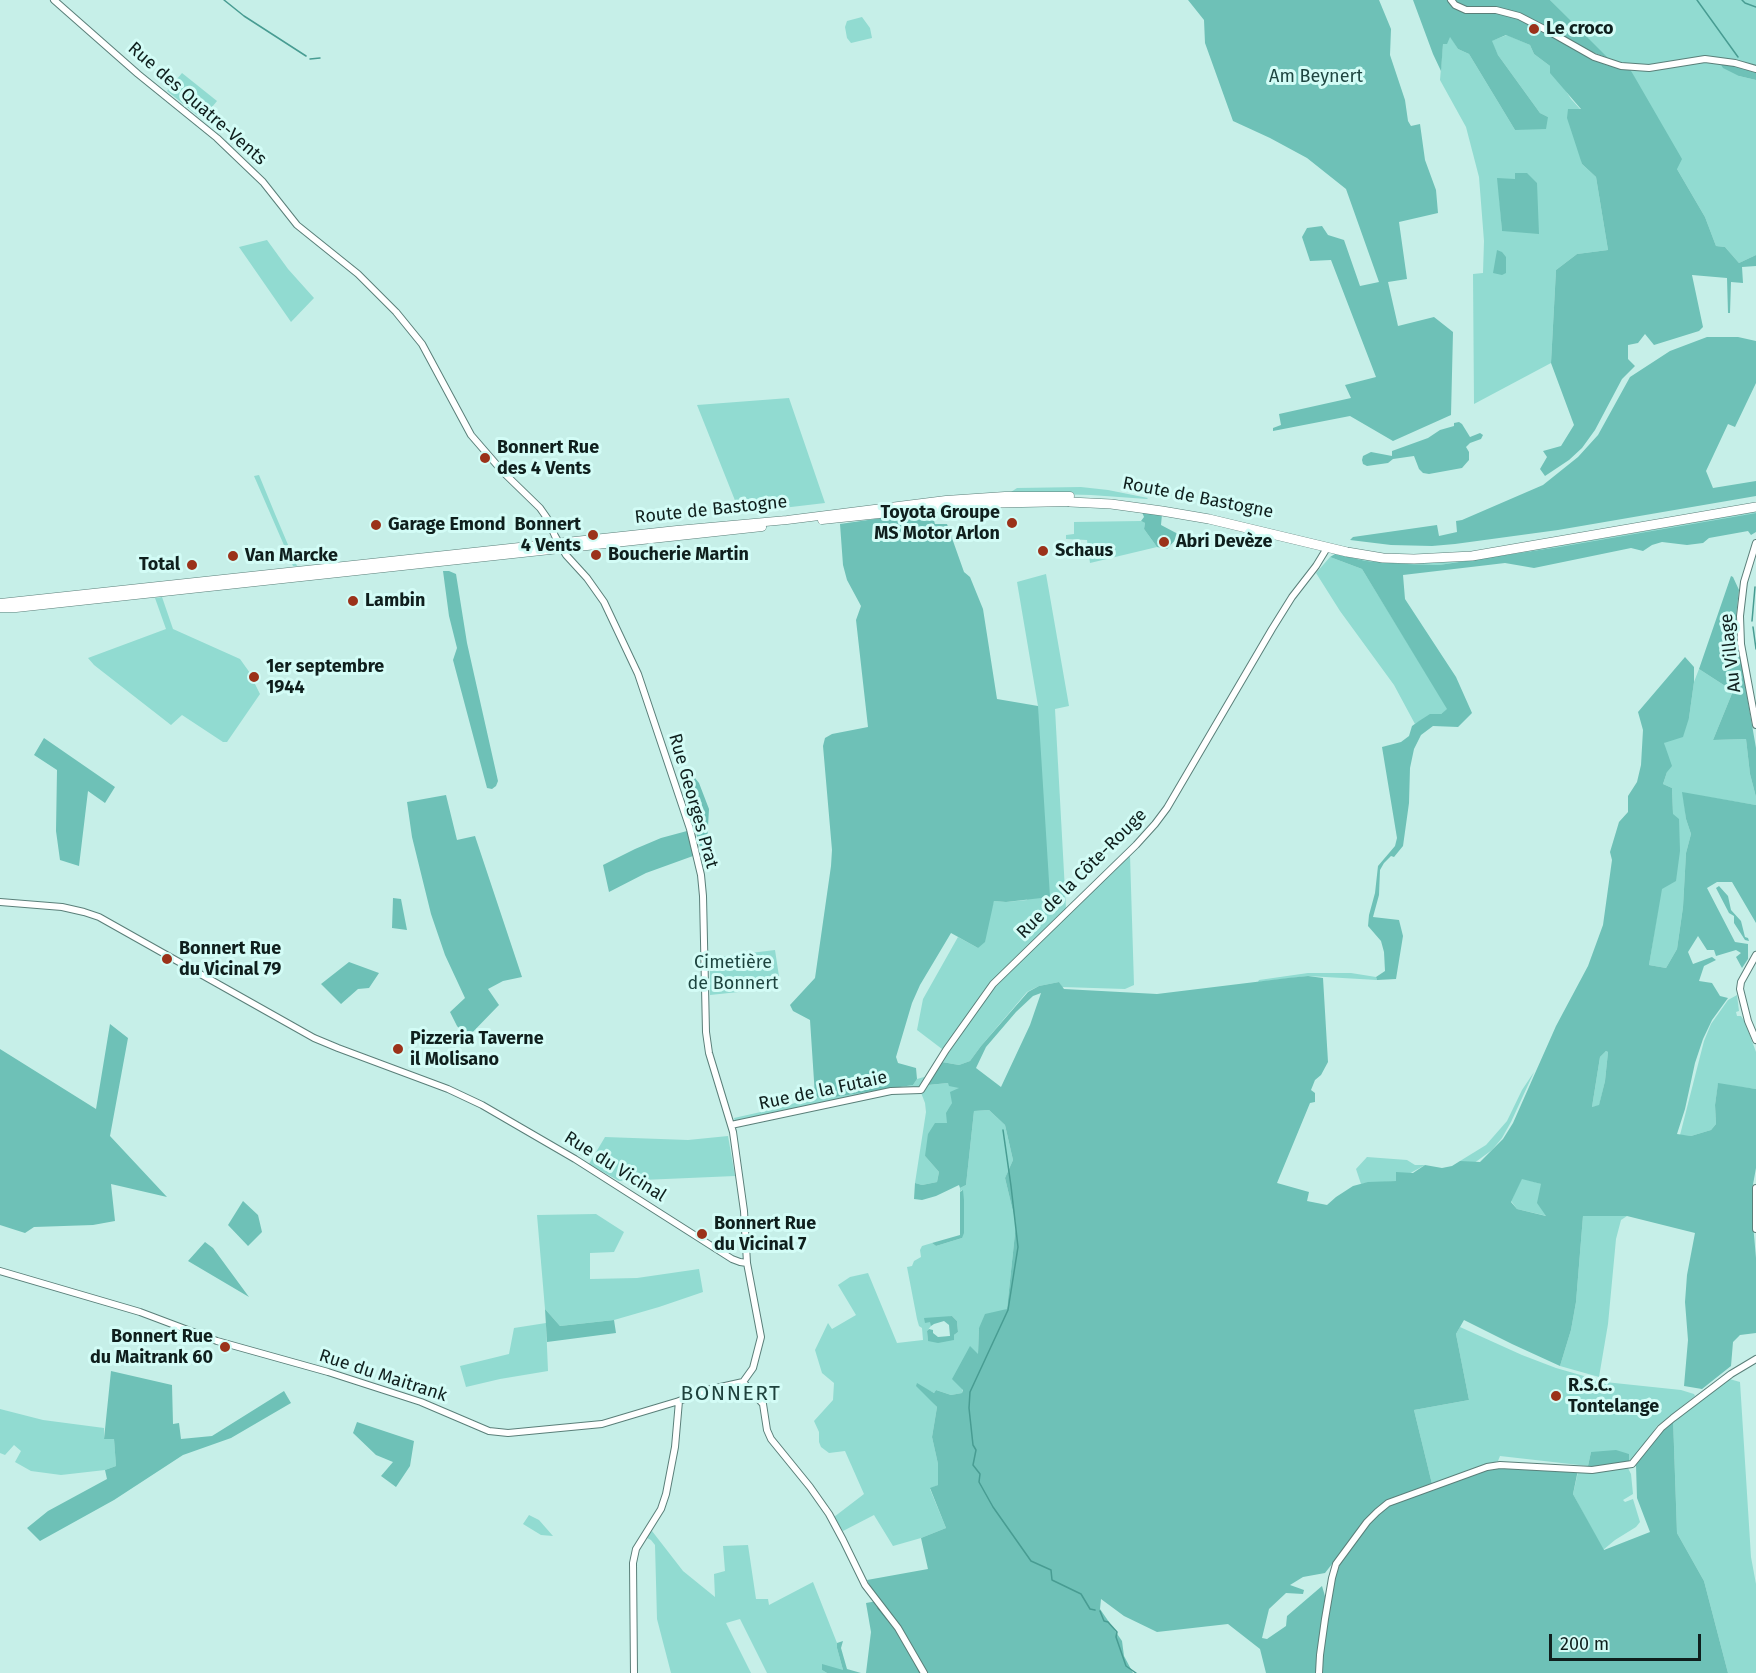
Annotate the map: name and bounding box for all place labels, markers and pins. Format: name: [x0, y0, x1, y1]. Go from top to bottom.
place label: Le croco: [1546, 18, 1614, 40]
marker: Le croco: [1527, 22, 1541, 36]
place label: Bonnert Rue des 4 Vents: [497, 437, 599, 480]
marker: Bonnert Rue des 4 Vents: [478, 451, 492, 465]
place label: Toyota Groupe MS Motor Arlon: [874, 502, 1000, 544]
place label: Garage Emond: [388, 514, 506, 536]
place label: Bonnert 4 Vents: [515, 514, 581, 556]
marker: Toyota Groupe MS Motor Arlon: [1005, 516, 1019, 530]
marker: Garage Emond: [369, 518, 383, 532]
marker: Bonnert 4 Vents: [586, 528, 600, 542]
place label: Abri Devèze: [1176, 531, 1272, 553]
marker: Abri Devèze: [1157, 535, 1171, 549]
place label: Schaus: [1055, 540, 1113, 562]
place label: Boucherie Martin: [608, 544, 749, 566]
marker: Schaus: [1036, 544, 1050, 558]
place label: Van Marcke: [245, 545, 338, 567]
marker: Boucherie Martin: [589, 548, 603, 562]
marker: Van Marcke: [226, 549, 240, 563]
place label: Total: [139, 554, 180, 576]
marker: Total: [185, 558, 199, 572]
place label: Lambin: [365, 590, 425, 612]
marker: Lambin: [346, 594, 360, 608]
place label: 1er septembre 1944: [266, 656, 384, 698]
marker: 1er septembre 1944: [247, 670, 261, 684]
place label: Bonnert Rue du Vicinal 79: [179, 938, 281, 980]
marker: Bonnert Rue du Vicinal 79: [160, 952, 174, 966]
place label: Pizzeria Taverne il Molisano: [410, 1028, 544, 1070]
marker: Pizzeria Taverne il Molisano: [391, 1042, 405, 1056]
place label: Bonnert Rue du Vicinal 7: [714, 1213, 816, 1256]
marker: Bonnert Rue du Vicinal 7: [695, 1227, 709, 1241]
place label: Bonnert Rue du Maitrank 60: [90, 1326, 213, 1368]
marker: Bonnert Rue du Maitrank 60: [218, 1340, 232, 1354]
place label: R.S.C. Tontelange: [1568, 1375, 1659, 1418]
marker: R.S.C. Tontelange: [1549, 1389, 1563, 1403]

